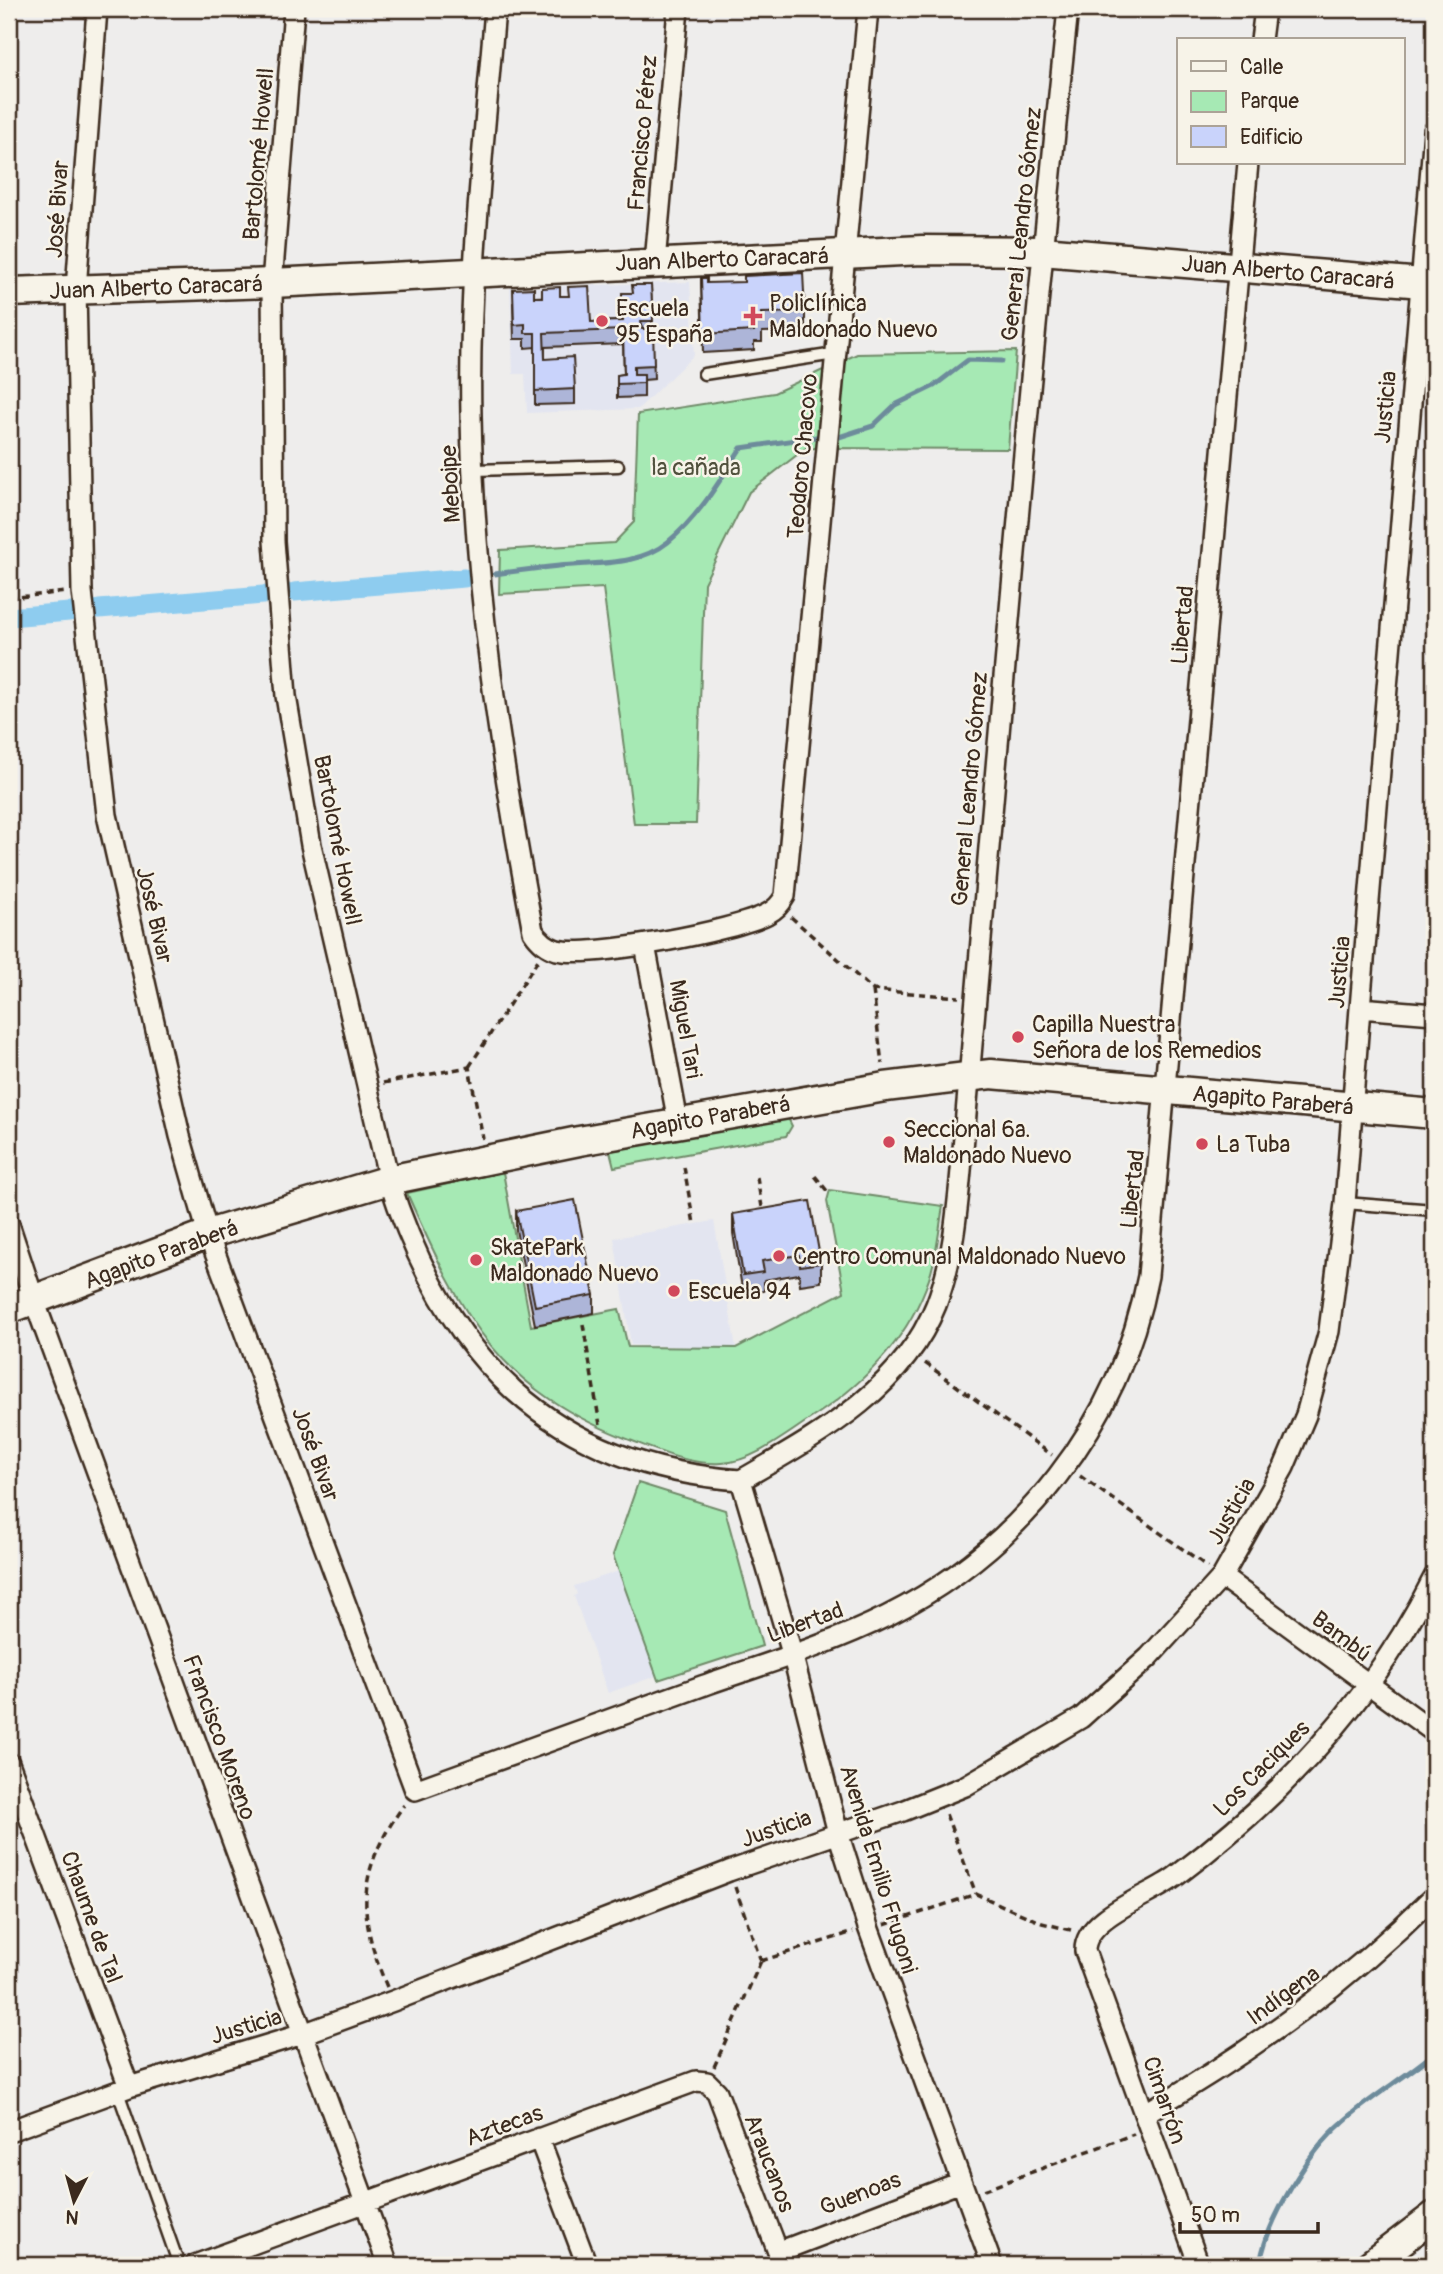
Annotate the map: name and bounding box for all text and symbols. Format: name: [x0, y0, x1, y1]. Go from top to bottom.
legend: [1177, 38, 1404, 164]
street label: Francisco Pérez: [621, 54, 664, 212]
text: Calle: [1240, 54, 1284, 81]
street label: Bartolomé Howell: [237, 67, 280, 241]
text: Parque: [1240, 88, 1299, 115]
street label: General Leandro Gómez: [995, 106, 1048, 342]
text: Edificio: [1240, 124, 1303, 151]
street label: José Bivar: [40, 159, 75, 259]
street label: Juan Alberto Caracará: [615, 241, 829, 278]
street label: Juan Alberto Caracará: [1180, 249, 1396, 296]
street label: Juan Alberto Caracará: [49, 269, 263, 306]
place label: Policlínica Maldonado Nuevo: [769, 289, 938, 344]
place label: Escuela 95 España: [616, 294, 713, 349]
marker: Policlínica Maldonado Nuevo: [743, 306, 763, 326]
marker: Escuela 95 España: [594, 313, 610, 329]
street label: Justicia: [1368, 370, 1403, 445]
street label: Teodoro Chacovo: [781, 372, 824, 540]
street label: Meboipe: [434, 444, 467, 524]
park label: la cañada: [651, 453, 741, 482]
street label: Libertad: [1165, 584, 1200, 666]
street label: General Leandro Gómez: [945, 671, 994, 907]
street label: Bartolomé Howell: [307, 753, 368, 928]
street label: José Bivar: [129, 864, 180, 966]
street label: Justicia: [1322, 935, 1357, 1010]
street label: Miguel Tari: [663, 977, 708, 1081]
place label: Capilla Nuestra Señora de los Remedios: [1032, 1010, 1261, 1065]
marker: Capilla Nuestra Señora de los Remedios: [1010, 1029, 1026, 1045]
street label: Agapito Paraberá: [1191, 1079, 1355, 1122]
street label: Agapito Paraberá: [628, 1089, 792, 1146]
place label: Seccional 6a. Maldonado Nuevo: [903, 1115, 1072, 1170]
place label: La Tuba: [1216, 1130, 1290, 1159]
marker: Seccional 6a. Maldonado Nuevo: [881, 1134, 897, 1150]
marker: La Tuba: [1194, 1136, 1210, 1152]
street label: Libertad: [1114, 1148, 1151, 1230]
street label: Agapito Paraberá: [80, 1213, 242, 1296]
place label: SkatePark Maldonado Nuevo: [490, 1233, 659, 1288]
place label: Centro Comunal Maldonado Nuevo: [793, 1242, 1126, 1271]
marker: Centro Comunal Maldonado Nuevo: [771, 1248, 787, 1264]
marker: SkatePark Maldonado Nuevo: [468, 1252, 484, 1268]
place label: Escuela 94: [688, 1277, 791, 1306]
marker: Escuela 94: [666, 1283, 682, 1299]
street label: José Bivar: [285, 1403, 346, 1505]
street label: Justicia: [1201, 1473, 1262, 1550]
street label: Libertad: [763, 1595, 847, 1650]
street label: Bambú: [1306, 1605, 1377, 1668]
street label: Francisco Moreno: [176, 1651, 263, 1824]
street label: Los Caciques: [1207, 1714, 1316, 1823]
street label: Avenida Emilio Frugoni: [833, 1761, 924, 1977]
street label: Justicia: [737, 1803, 815, 1854]
street label: Chaume de Tal: [54, 1847, 129, 1987]
street label: Indígena: [1241, 1959, 1326, 2032]
street label: Justicia: [207, 2002, 285, 2051]
street label: Cimarrón: [1136, 2052, 1193, 2148]
street label: Aztecas: [462, 2098, 547, 2153]
street label: Araucanos: [738, 2110, 801, 2216]
street label: Guenoas: [816, 2165, 905, 2222]
north arrow: [38, 2166, 108, 2236]
scale bar: [1180, 2190, 1319, 2234]
text: 50 m: [1191, 2202, 1240, 2229]
text: N: [65, 2204, 80, 2230]

